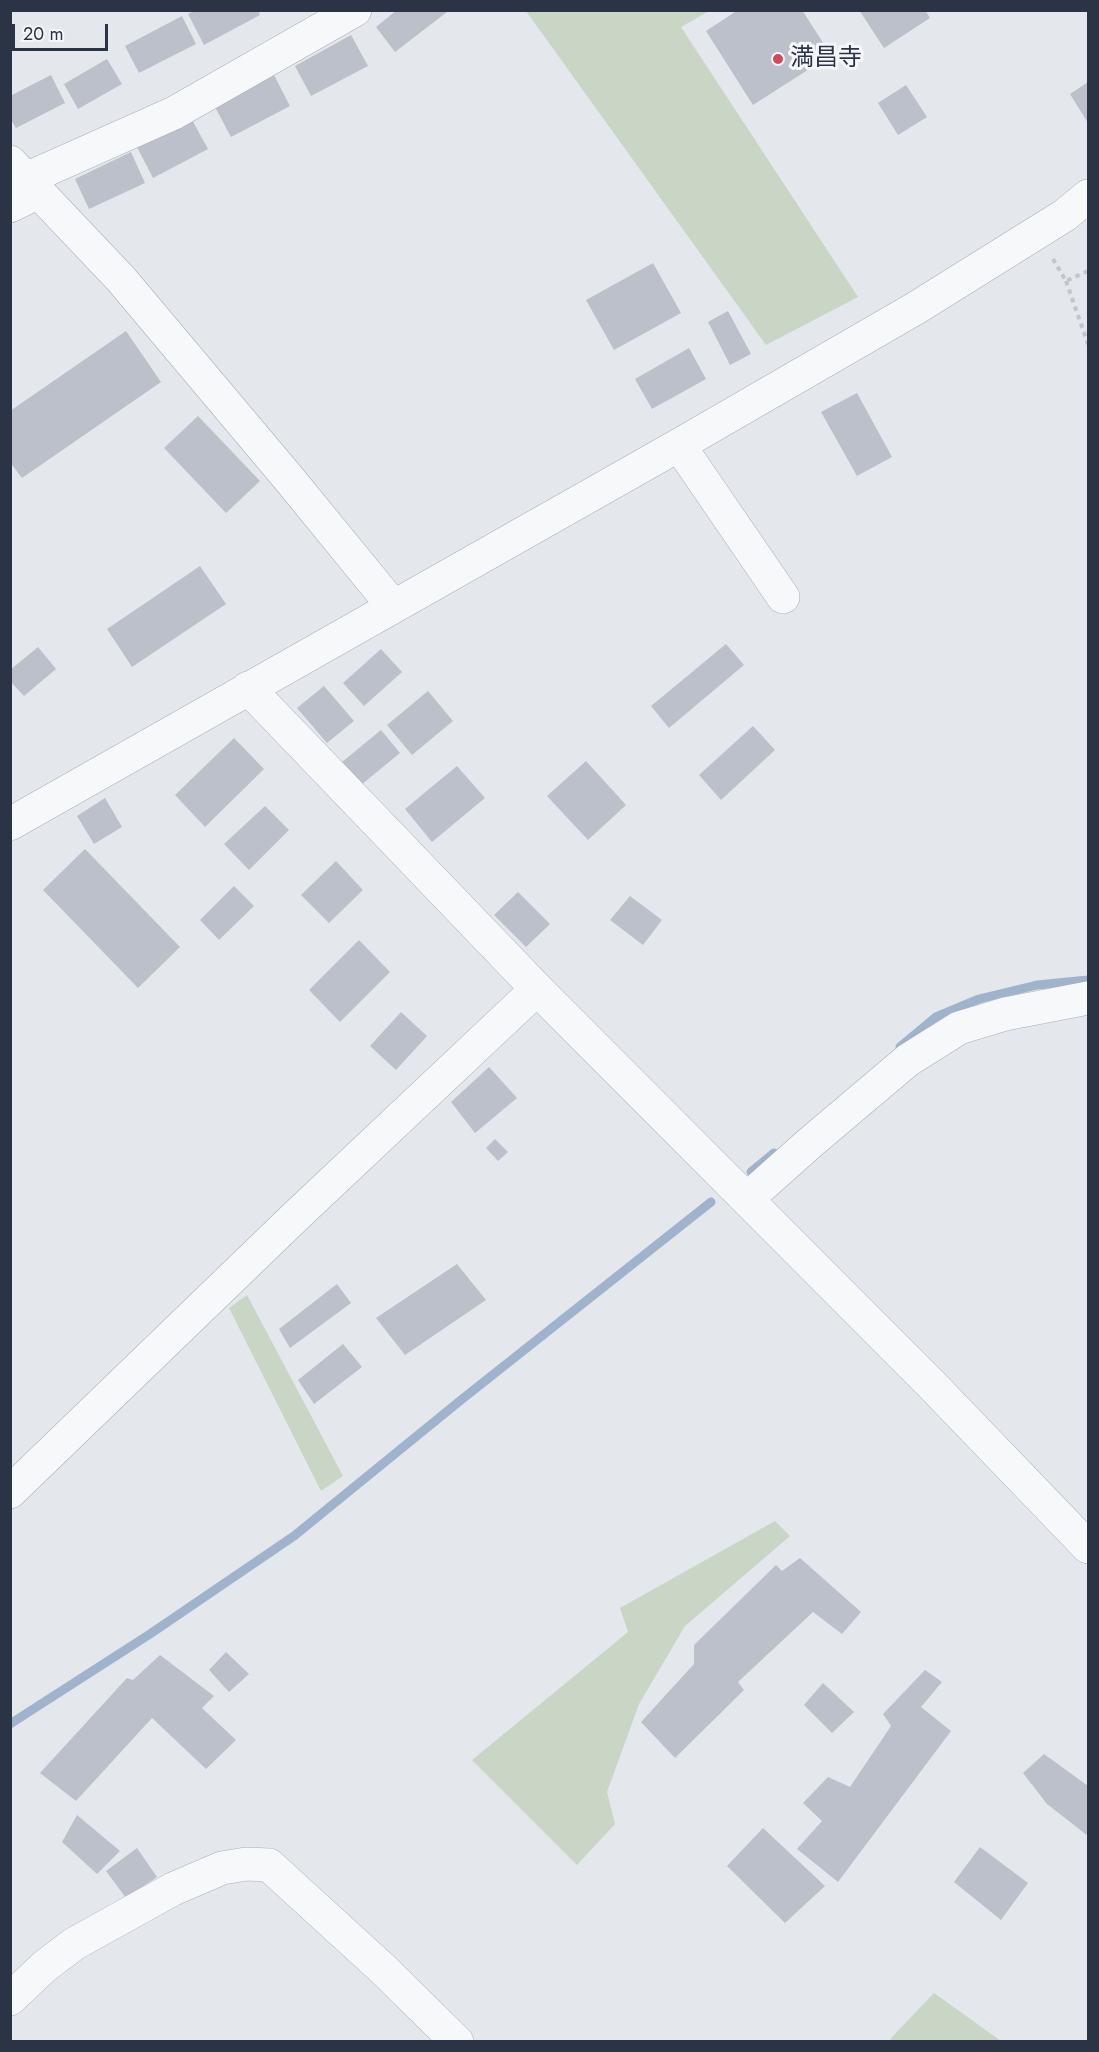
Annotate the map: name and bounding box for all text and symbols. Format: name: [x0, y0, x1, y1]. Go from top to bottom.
scale bar: [15, 12, 111, 50]
text: 20 m: [23, 21, 63, 47]
place label: 満昌寺: [790, 45, 862, 73]
marker: 満昌寺: [771, 52, 785, 66]

